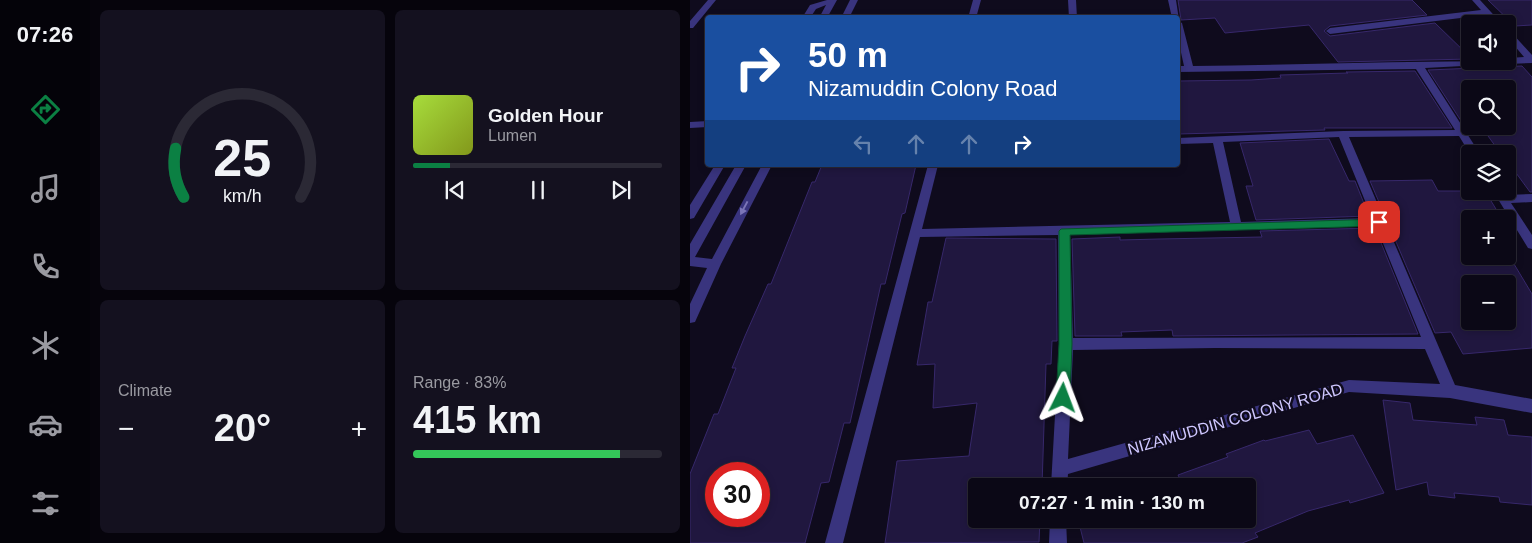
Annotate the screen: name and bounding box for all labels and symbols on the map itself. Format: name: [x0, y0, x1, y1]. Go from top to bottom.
one-way arrow: [740, 201, 748, 215]
pin: [1358, 201, 1400, 243]
position arrow: [1036, 371, 1088, 423]
street label: NIZAMUDDIN COLONY ROAD: [1126, 380, 1344, 458]
speed limit sign: 30: [705, 462, 770, 527]

